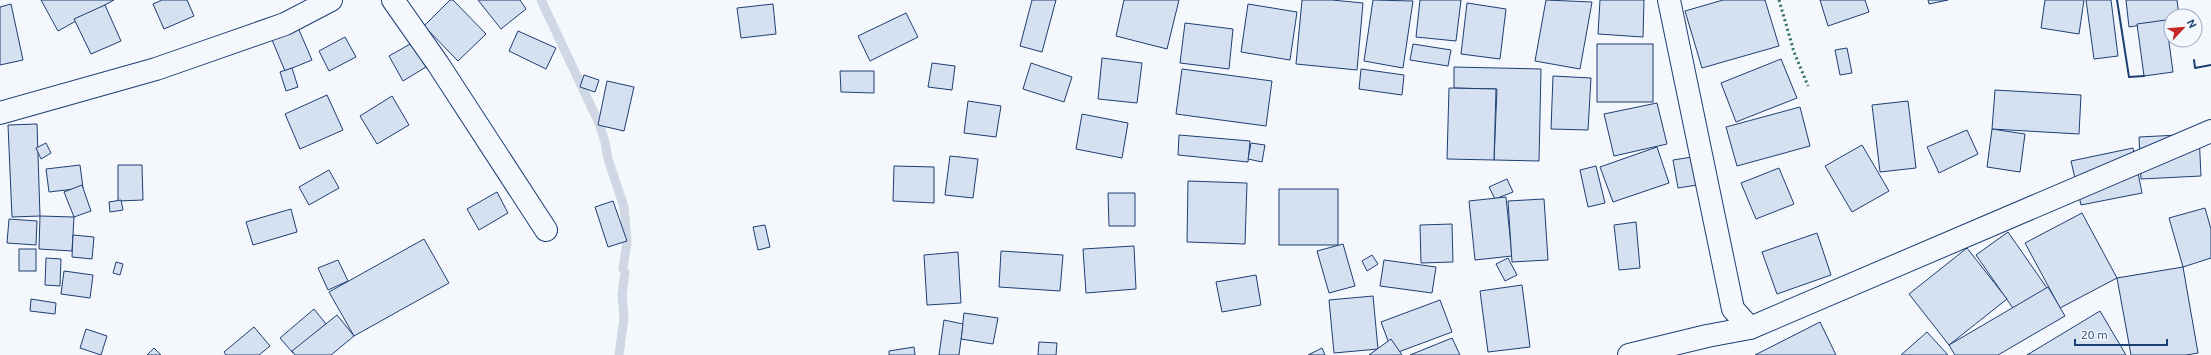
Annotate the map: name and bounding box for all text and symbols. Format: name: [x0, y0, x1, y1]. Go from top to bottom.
north arrow: [2163, 8, 2203, 48]
text: N: [2185, 17, 2199, 30]
scale bar: [2075, 321, 2167, 347]
text: 20 m: [2081, 328, 2108, 341]

